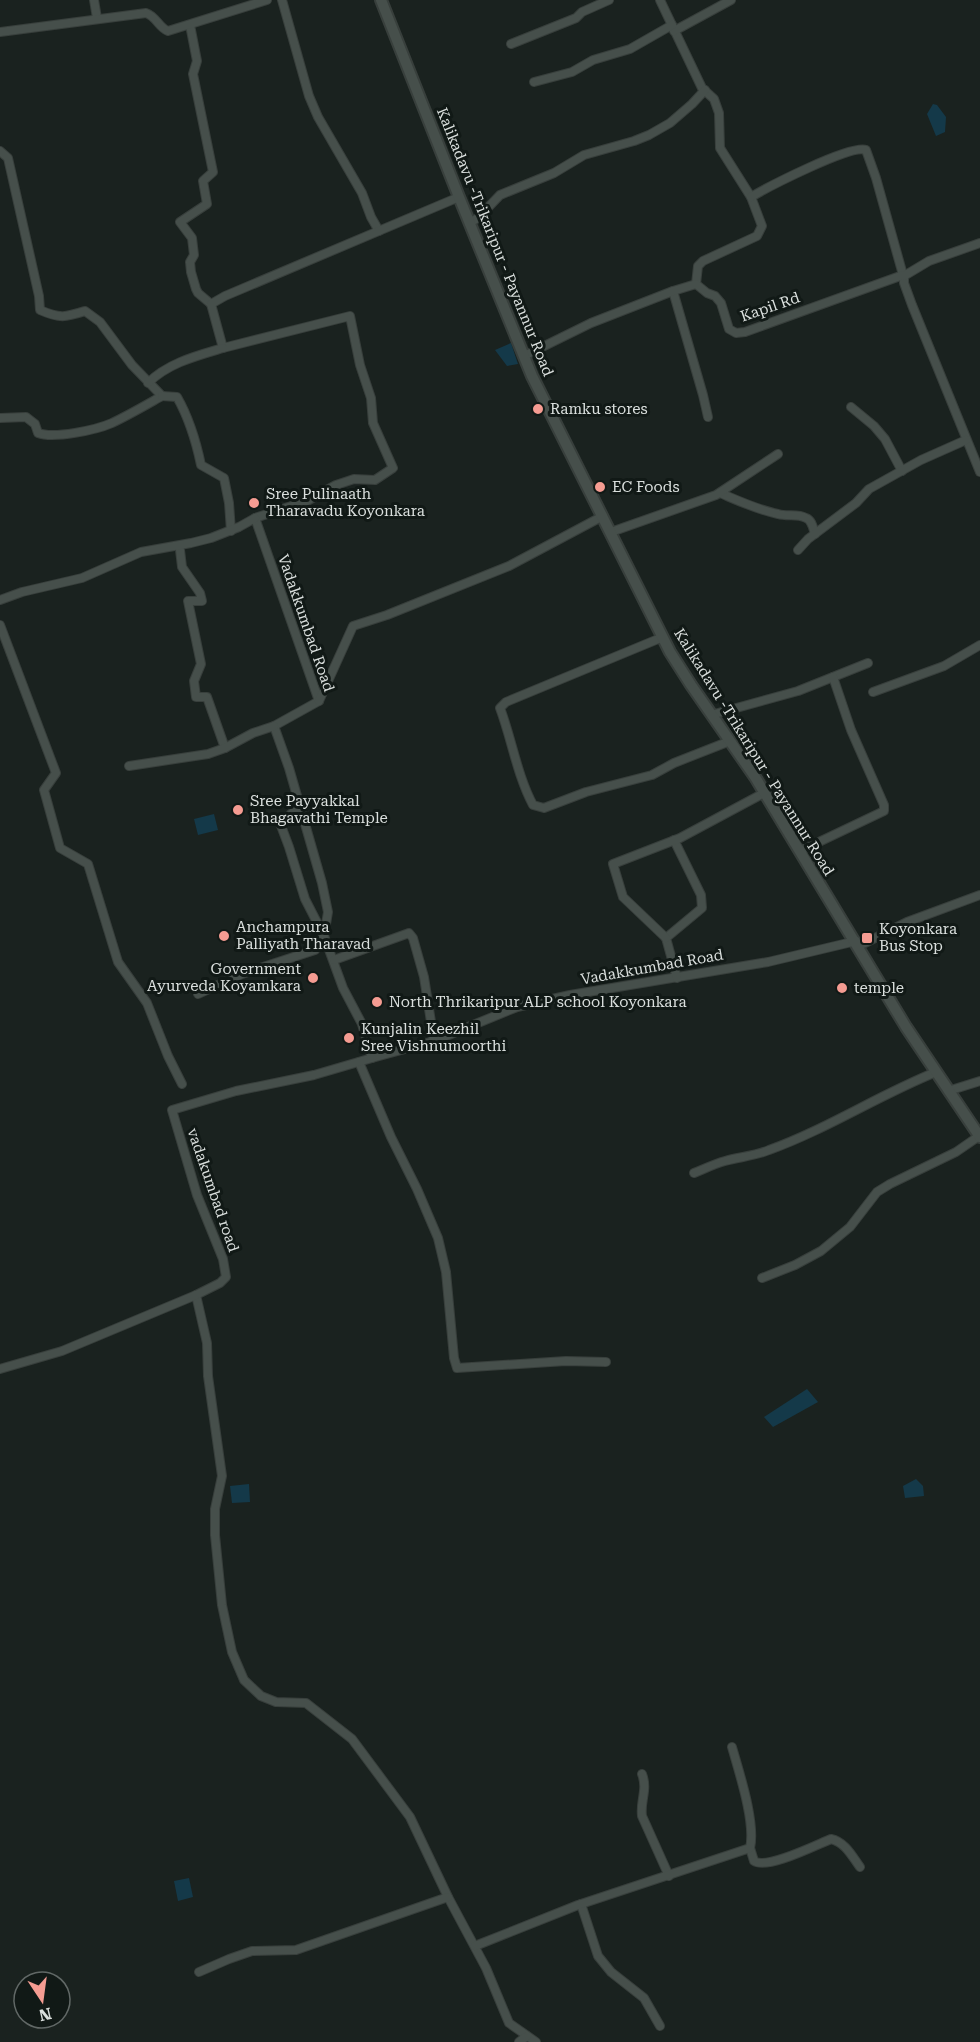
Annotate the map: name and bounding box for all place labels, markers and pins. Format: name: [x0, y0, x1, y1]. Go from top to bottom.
place label: Ramku stores: [550, 400, 648, 418]
marker: Ramku stores: [531, 402, 545, 416]
place label: EC Foods: [612, 478, 680, 496]
marker: EC Foods: [593, 480, 607, 494]
place label: Sree Pulinaath Tharavadu Koyonkara: [266, 485, 425, 520]
marker: Sree Pulinaath Tharavadu Koyonkara: [247, 496, 261, 510]
place label: Sree Payyakkal Bhagavathi Temple: [250, 792, 388, 827]
marker: Sree Payyakkal Bhagavathi Temple: [231, 803, 245, 817]
place label: Anchampura Palliyath Tharavad: [236, 918, 371, 953]
place label: Koyonkara Bus Stop: [879, 920, 957, 955]
marker: Anchampura Palliyath Tharavad: [217, 929, 231, 943]
marker: Koyonkara Bus Stop: [860, 931, 874, 945]
place label: Government Ayurveda Koyamkara: [147, 960, 301, 995]
marker: Government Ayurveda Koyamkara: [306, 971, 320, 985]
place label: temple: [854, 979, 904, 997]
marker: temple: [835, 981, 849, 995]
place label: North Thrikaripur ALP school Koyonkara: [389, 993, 687, 1011]
marker: North Thrikaripur ALP school Koyonkara: [370, 995, 384, 1009]
place label: Kunjalin Keezhil Sree Vishnumoorthi: [361, 1020, 507, 1055]
marker: Kunjalin Keezhil Sree Vishnumoorthi: [342, 1031, 356, 1045]

